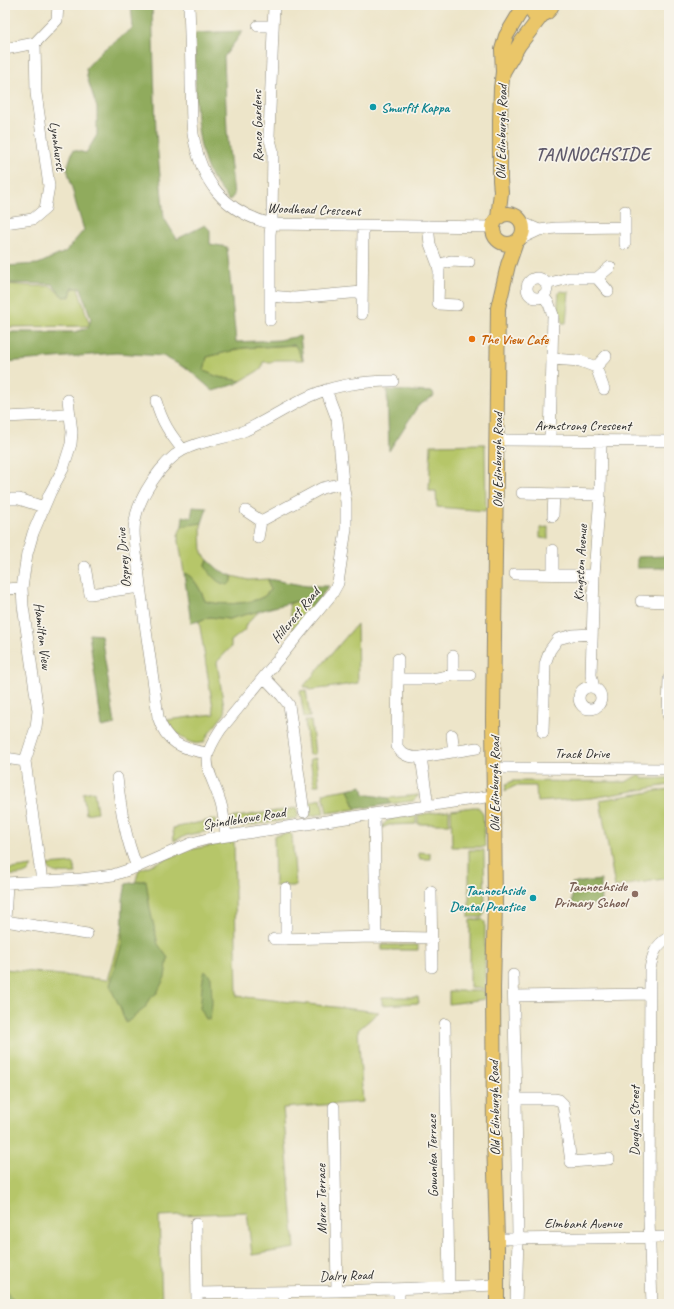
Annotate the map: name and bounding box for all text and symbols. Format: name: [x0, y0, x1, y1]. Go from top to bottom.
street label: Old Edinburgh Road: [492, 82, 511, 180]
street label: Ranco Gardens: [248, 89, 267, 162]
place label: Smurfit Kappa: [381, 99, 451, 116]
marker: Smurfit Kappa: [368, 102, 378, 112]
street label: Lynnhurst: [46, 121, 70, 173]
district label: TANNOCHSIDE: [535, 143, 652, 165]
street label: Woodhead Crescent: [267, 199, 362, 220]
place label: The View Cafe: [480, 331, 550, 348]
marker: The View Cafe: [467, 334, 477, 344]
street label: Old Edinburgh Road: [489, 410, 506, 508]
street label: Armstrong Crescent: [535, 417, 633, 434]
street label: Kingston Avenue: [570, 523, 591, 602]
street label: Osprey Drive: [112, 526, 135, 589]
street label: Hillcrest Road: [267, 582, 325, 646]
street label: Hamilton View: [30, 602, 55, 672]
street label: Old Edinburgh Road: [486, 734, 503, 832]
street label: Track Drive: [555, 745, 611, 762]
street label: Spindlehowe Road: [202, 803, 289, 833]
place label: Tannochside Primary School: [554, 878, 631, 911]
place label: Tannochside Dental Practice: [450, 882, 526, 915]
marker: Tannochside Primary School: [630, 889, 640, 899]
marker: Tannochside Dental Practice: [528, 893, 538, 903]
street label: Old Edinburgh Road: [485, 1058, 504, 1156]
street label: Douglas Street: [626, 1084, 643, 1156]
street label: Gowanlea Terrace: [423, 1113, 442, 1198]
street label: Morar Terrace: [312, 1162, 331, 1234]
street label: Elmbank Avenue: [544, 1215, 623, 1232]
street label: Dalry Road: [319, 1266, 375, 1285]

